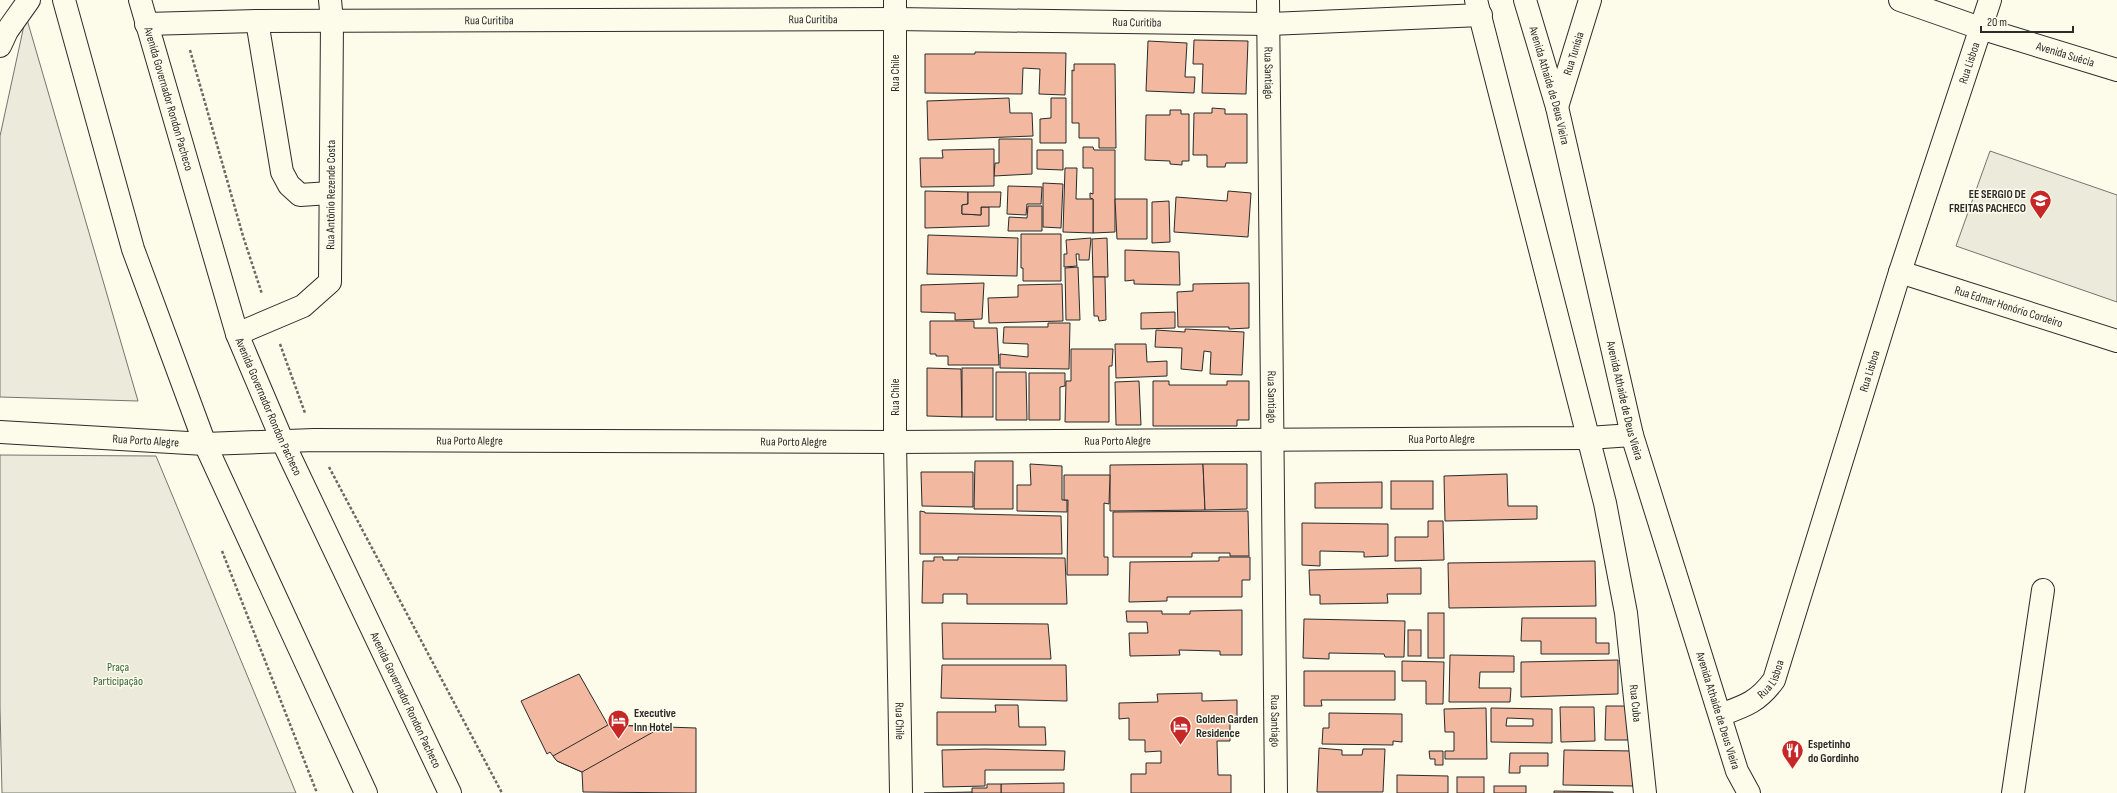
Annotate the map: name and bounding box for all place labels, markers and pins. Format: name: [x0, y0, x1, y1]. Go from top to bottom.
place label: EE SERGIO DE FREITAS PACHECO: [1949, 187, 2026, 216]
school or university icon: EE SERGIO DE FREITAS PACHECO: [2028, 188, 2054, 221]
place label: Executive Inn Hotel: [634, 706, 676, 735]
hotel icon: Executive Inn Hotel: [605, 707, 631, 740]
place label: Golden Garden Residence: [1196, 712, 1258, 741]
hotel icon: Golden Garden Residence: [1168, 713, 1194, 746]
place label: Espetinho do Gordinho: [1808, 737, 1859, 766]
restaurant icon: Espetinho do Gordinho: [1779, 738, 1805, 771]

